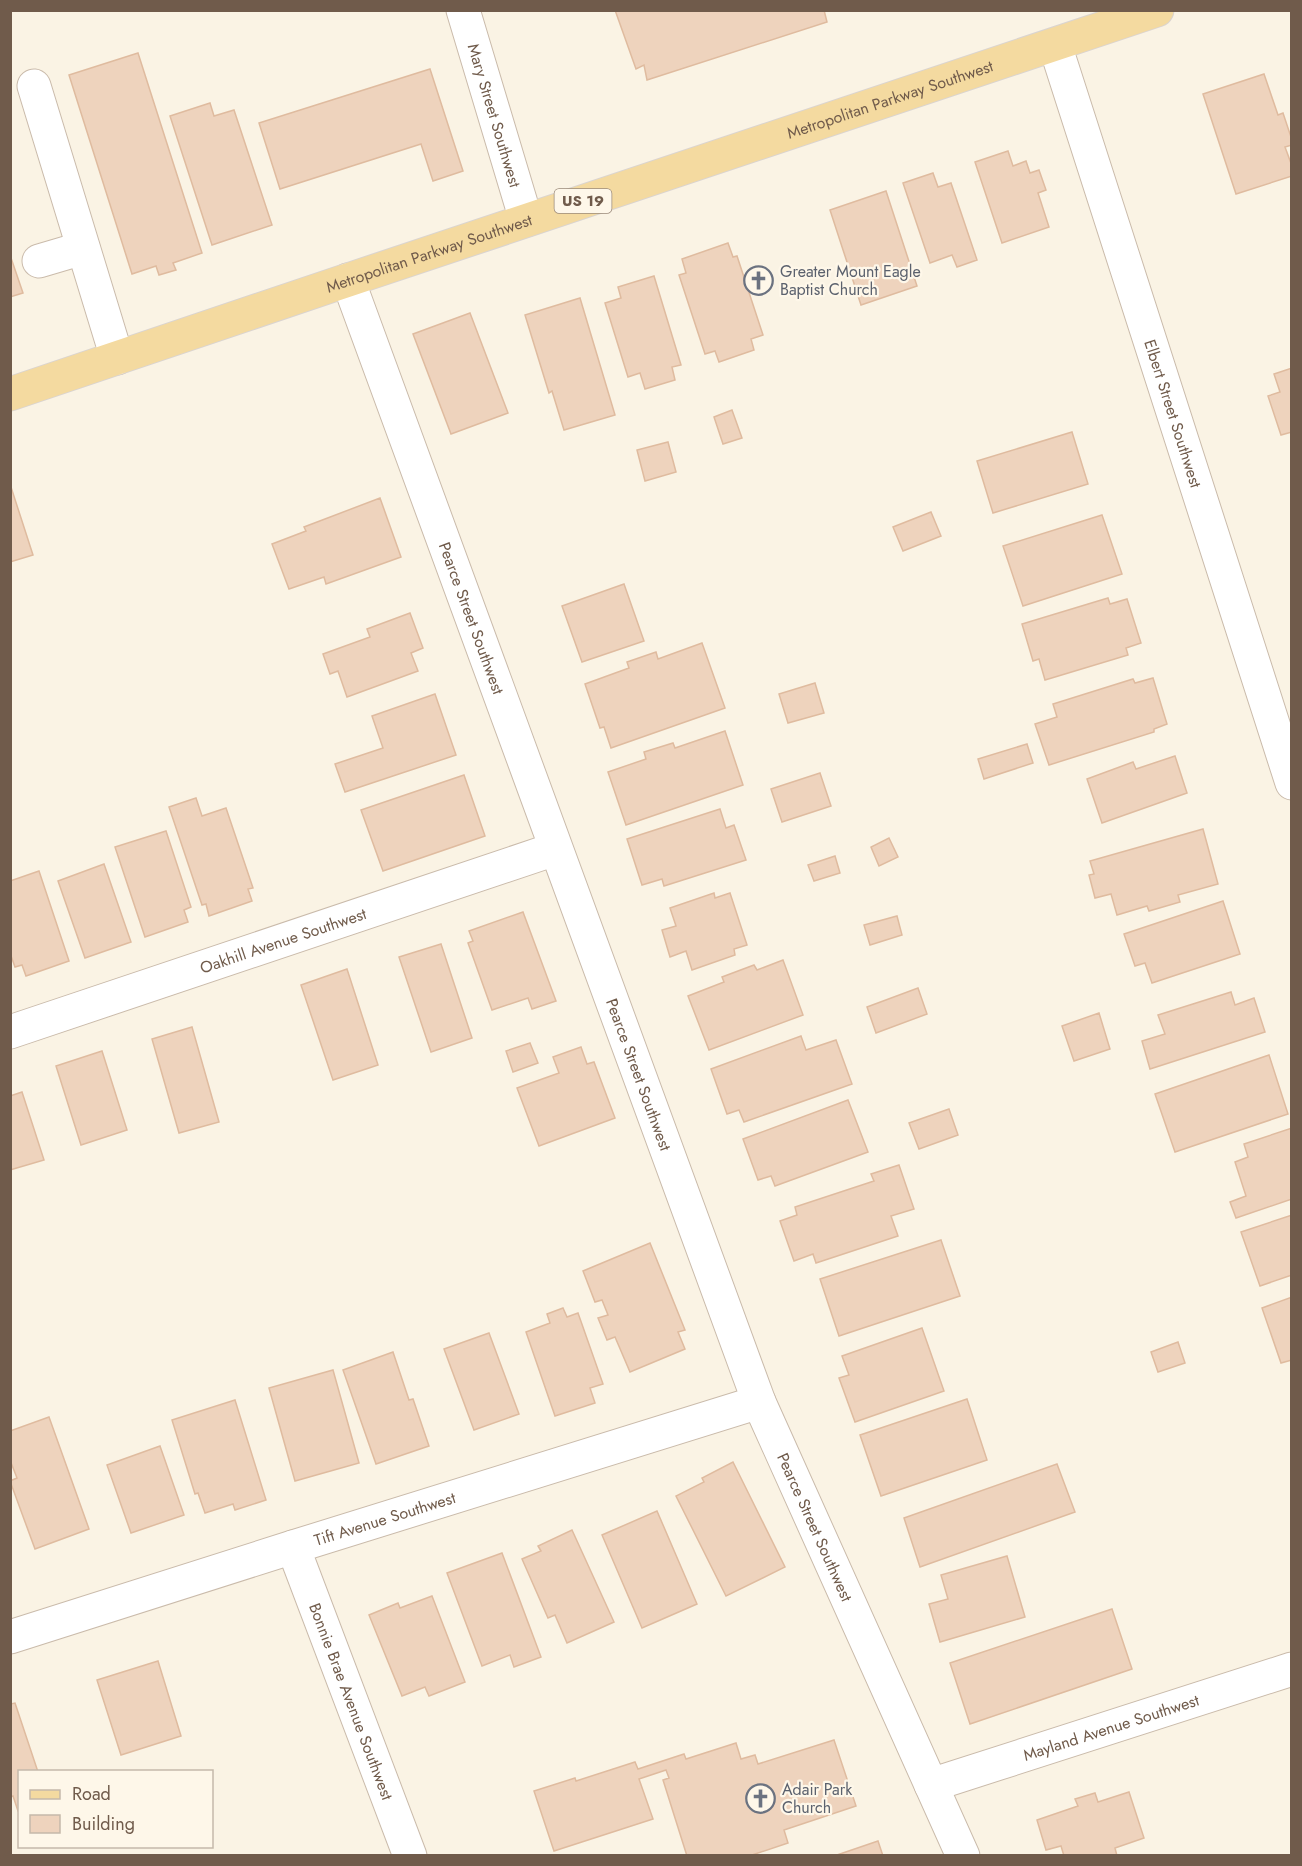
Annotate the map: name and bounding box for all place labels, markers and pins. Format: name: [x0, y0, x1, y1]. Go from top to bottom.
place label: Greater Mount Eagle Baptist Church: [780, 260, 921, 301]
church icon: Greater Mount Eagle Baptist Church: [743, 264, 775, 296]
place label: Adair Park Church: [782, 1778, 853, 1819]
church icon: Adair Park Church: [745, 1782, 777, 1814]

